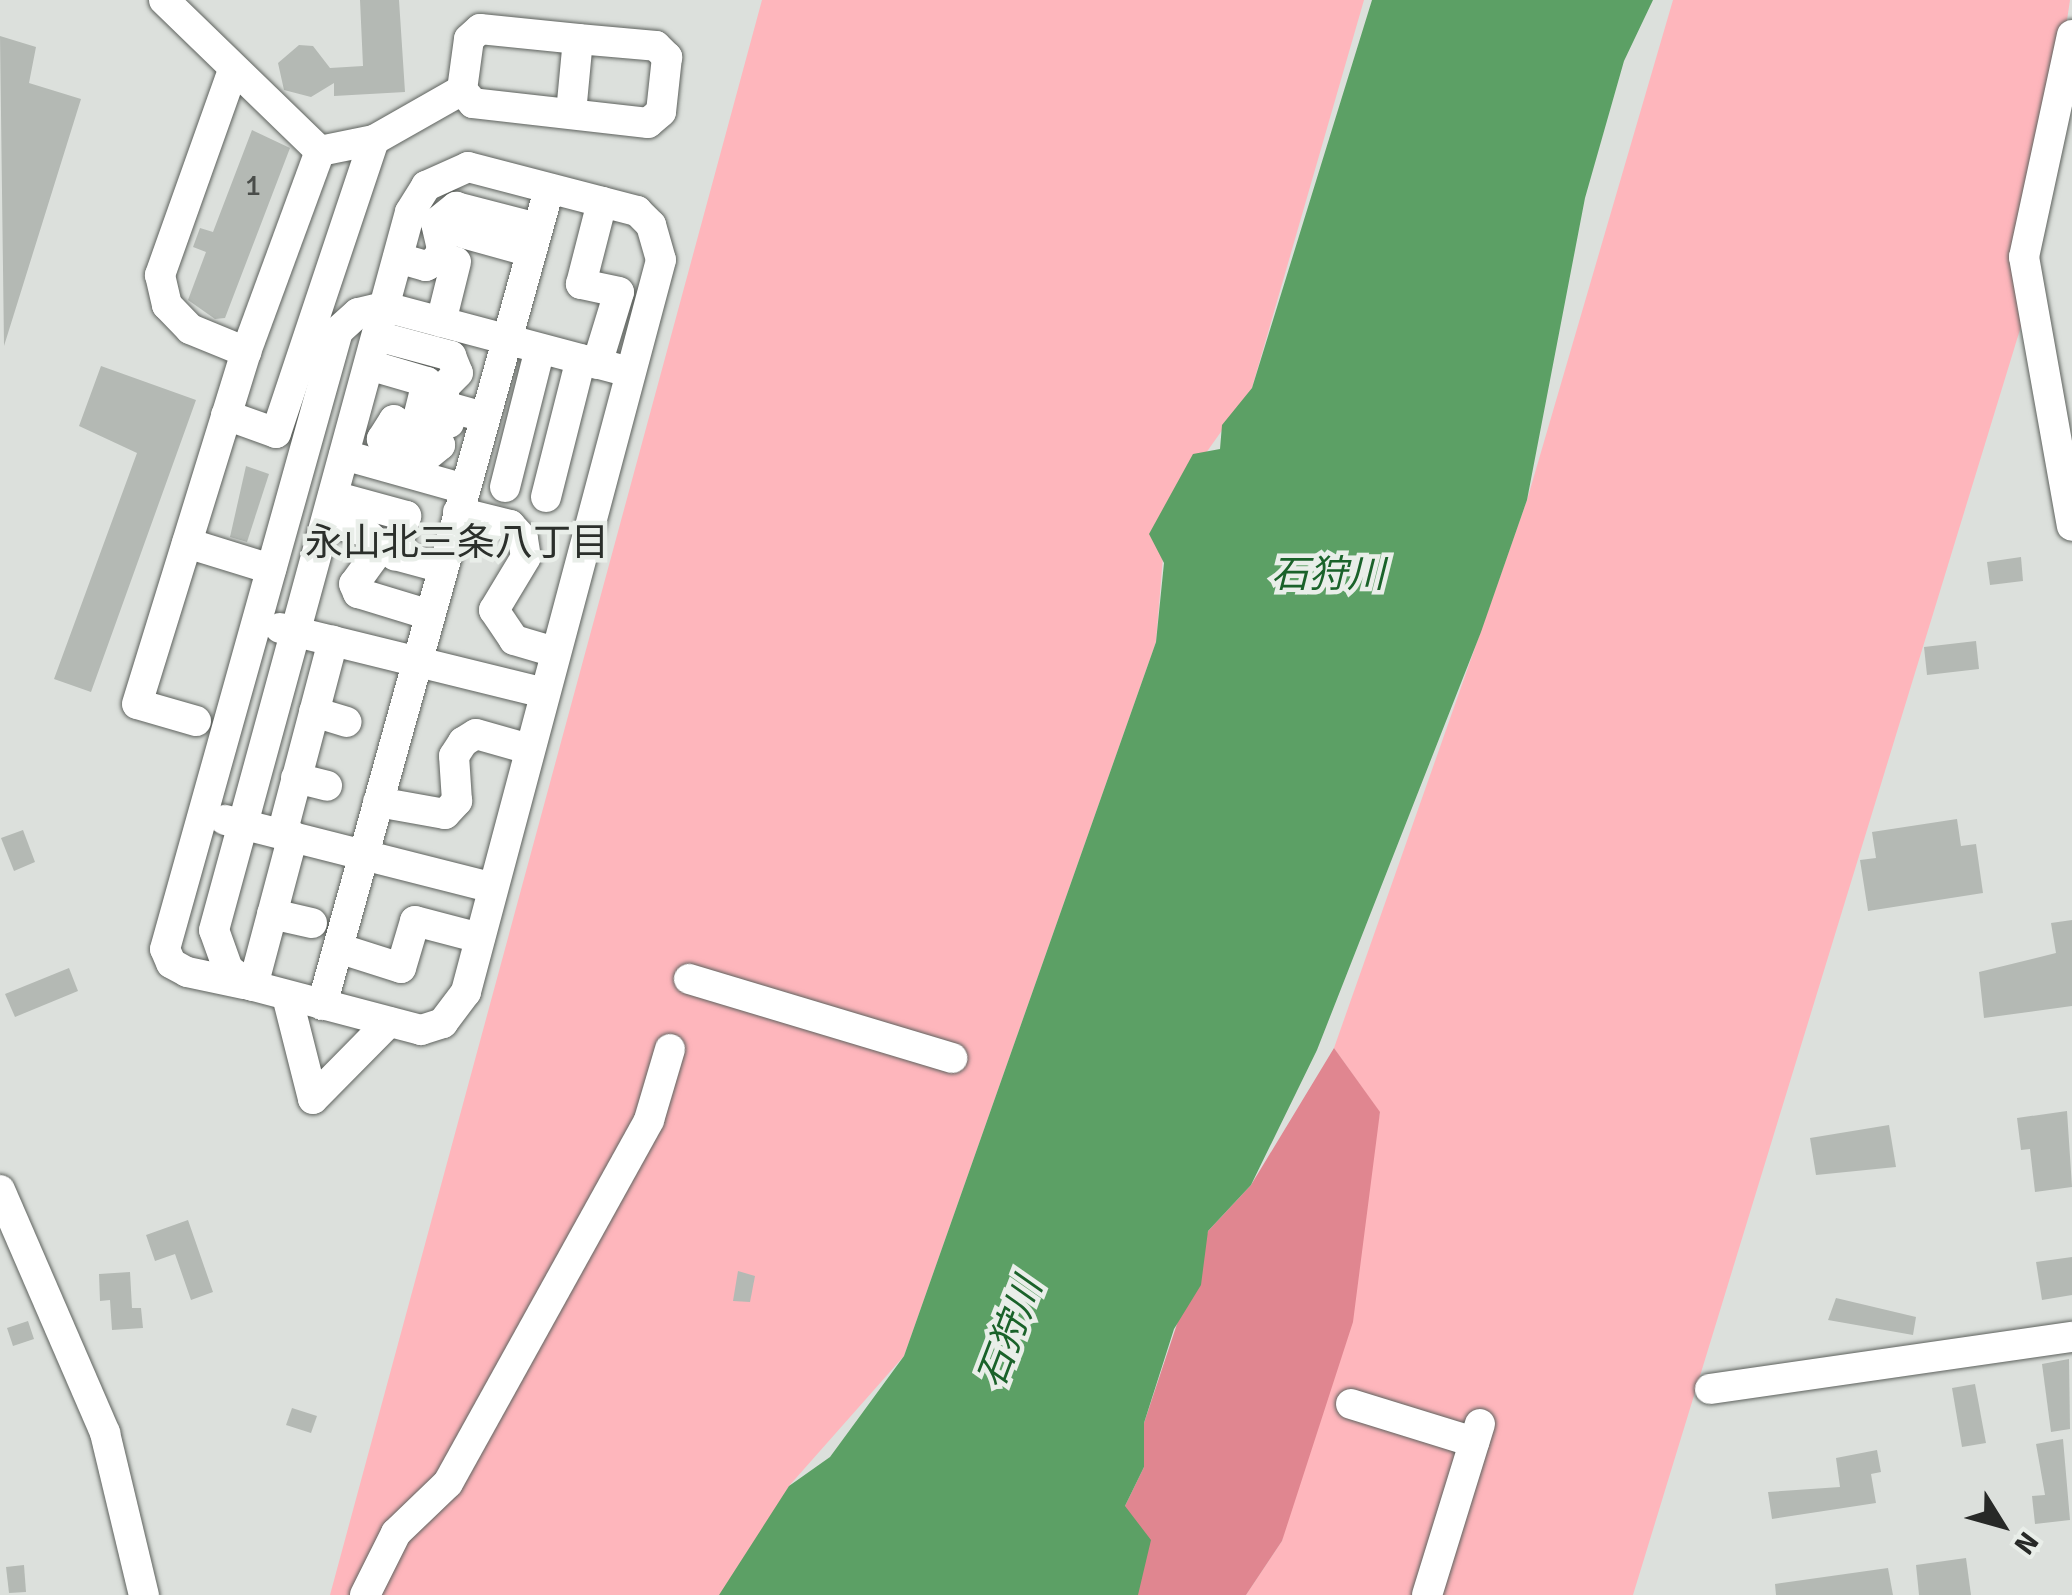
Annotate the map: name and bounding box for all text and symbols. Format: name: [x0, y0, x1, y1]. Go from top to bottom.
house number: 1: [245, 168, 261, 204]
district label: 永山北三条八丁目: [305, 520, 609, 566]
water label: 石狩川: [1271, 552, 1385, 598]
water label: 石狩川: [968, 1272, 1052, 1394]
north arrow: [1952, 1475, 2052, 1575]
text: N: [2007, 1525, 2045, 1561]

